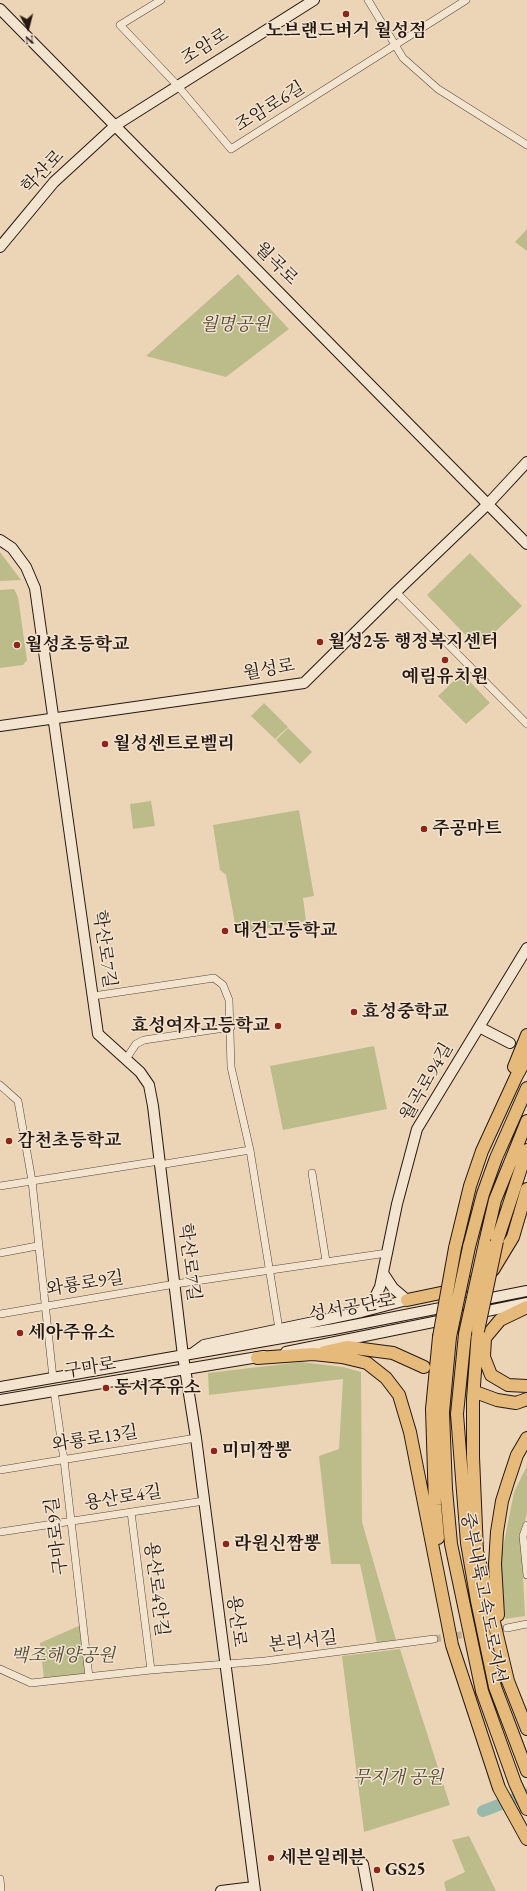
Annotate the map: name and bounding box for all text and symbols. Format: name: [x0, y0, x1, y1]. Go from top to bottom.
north arrow: [8, 8, 48, 48]
marker: 노브랜드버거 월성점: [341, 9, 351, 19]
place label: 노브랜드버거 월성점: [266, 20, 426, 42]
street label: 조암로: [177, 24, 233, 70]
text: N: [24, 32, 35, 47]
street label: 조암로6길: [231, 77, 309, 137]
street label: 학산로: [17, 146, 69, 198]
street label: 월곡로: [250, 238, 302, 290]
park label: 월명공원: [200, 314, 270, 336]
place label: 월성2동 행정복지센터: [328, 631, 498, 653]
place label: 월성초등학교: [25, 634, 129, 656]
marker: 월성2동 행정복지센터: [315, 637, 325, 647]
marker: 월성초등학교: [12, 640, 22, 650]
street label: 월성로: [241, 655, 297, 685]
marker: 예림유치원: [440, 655, 450, 665]
place label: 예림유치원: [402, 666, 488, 688]
place label: 월성센트로벨리: [113, 733, 235, 755]
marker: 월성센트로벨리: [100, 739, 110, 749]
place label: 주공마트: [432, 818, 502, 840]
marker: 주공마트: [419, 824, 429, 834]
street label: 학산로7길: [88, 909, 120, 989]
place label: 대건고등학교: [233, 920, 337, 942]
marker: 대건고등학교: [220, 926, 230, 936]
place label: 효성중학교: [362, 1001, 449, 1023]
marker: 효성중학교: [349, 1007, 359, 1017]
place label: 효성여자고등학교: [131, 1015, 270, 1037]
marker: 효성여자고등학교: [273, 1021, 283, 1031]
street label: 월곡로94길: [396, 1039, 458, 1125]
place label: 감천초등학교: [17, 1130, 121, 1152]
marker: 감천초등학교: [4, 1136, 14, 1146]
street label: 학산로7길: [174, 1222, 204, 1302]
street label: 와룡로9길: [45, 1267, 125, 1301]
street label: 성서공단로: [307, 1290, 397, 1326]
place label: 세아주유소: [28, 1322, 115, 1344]
marker: 세아주유소: [15, 1328, 25, 1338]
street label: 구마로: [63, 1353, 117, 1383]
place label: 동서주유소: [114, 1377, 201, 1399]
marker: 동서주유소: [101, 1383, 111, 1393]
street label: 와룡로13길: [50, 1422, 140, 1456]
place label: 미미짬뽕: [222, 1440, 292, 1462]
marker: 미미짬뽕: [209, 1446, 219, 1456]
street label: 용산로4길: [83, 1481, 163, 1515]
street label: 구마로9길: [42, 1496, 72, 1576]
street label: 중부내륙고속도로지선: [456, 1511, 510, 1685]
place label: 라원신짬뽕: [234, 1533, 321, 1555]
marker: 라원신짬뽕: [221, 1539, 231, 1549]
street label: 용산로4안길: [139, 1540, 173, 1638]
street label: 용산로: [222, 1594, 250, 1648]
street label: 본리서길: [267, 1627, 339, 1657]
park label: 백조해양공원: [11, 1645, 115, 1667]
park label: 무지개 공원: [353, 1767, 443, 1789]
place label: 세븐일레븐: [279, 1847, 366, 1869]
marker: 세븐일레븐: [266, 1853, 276, 1863]
place label: GS25: [385, 1859, 426, 1881]
marker: GS25: [372, 1865, 382, 1875]

